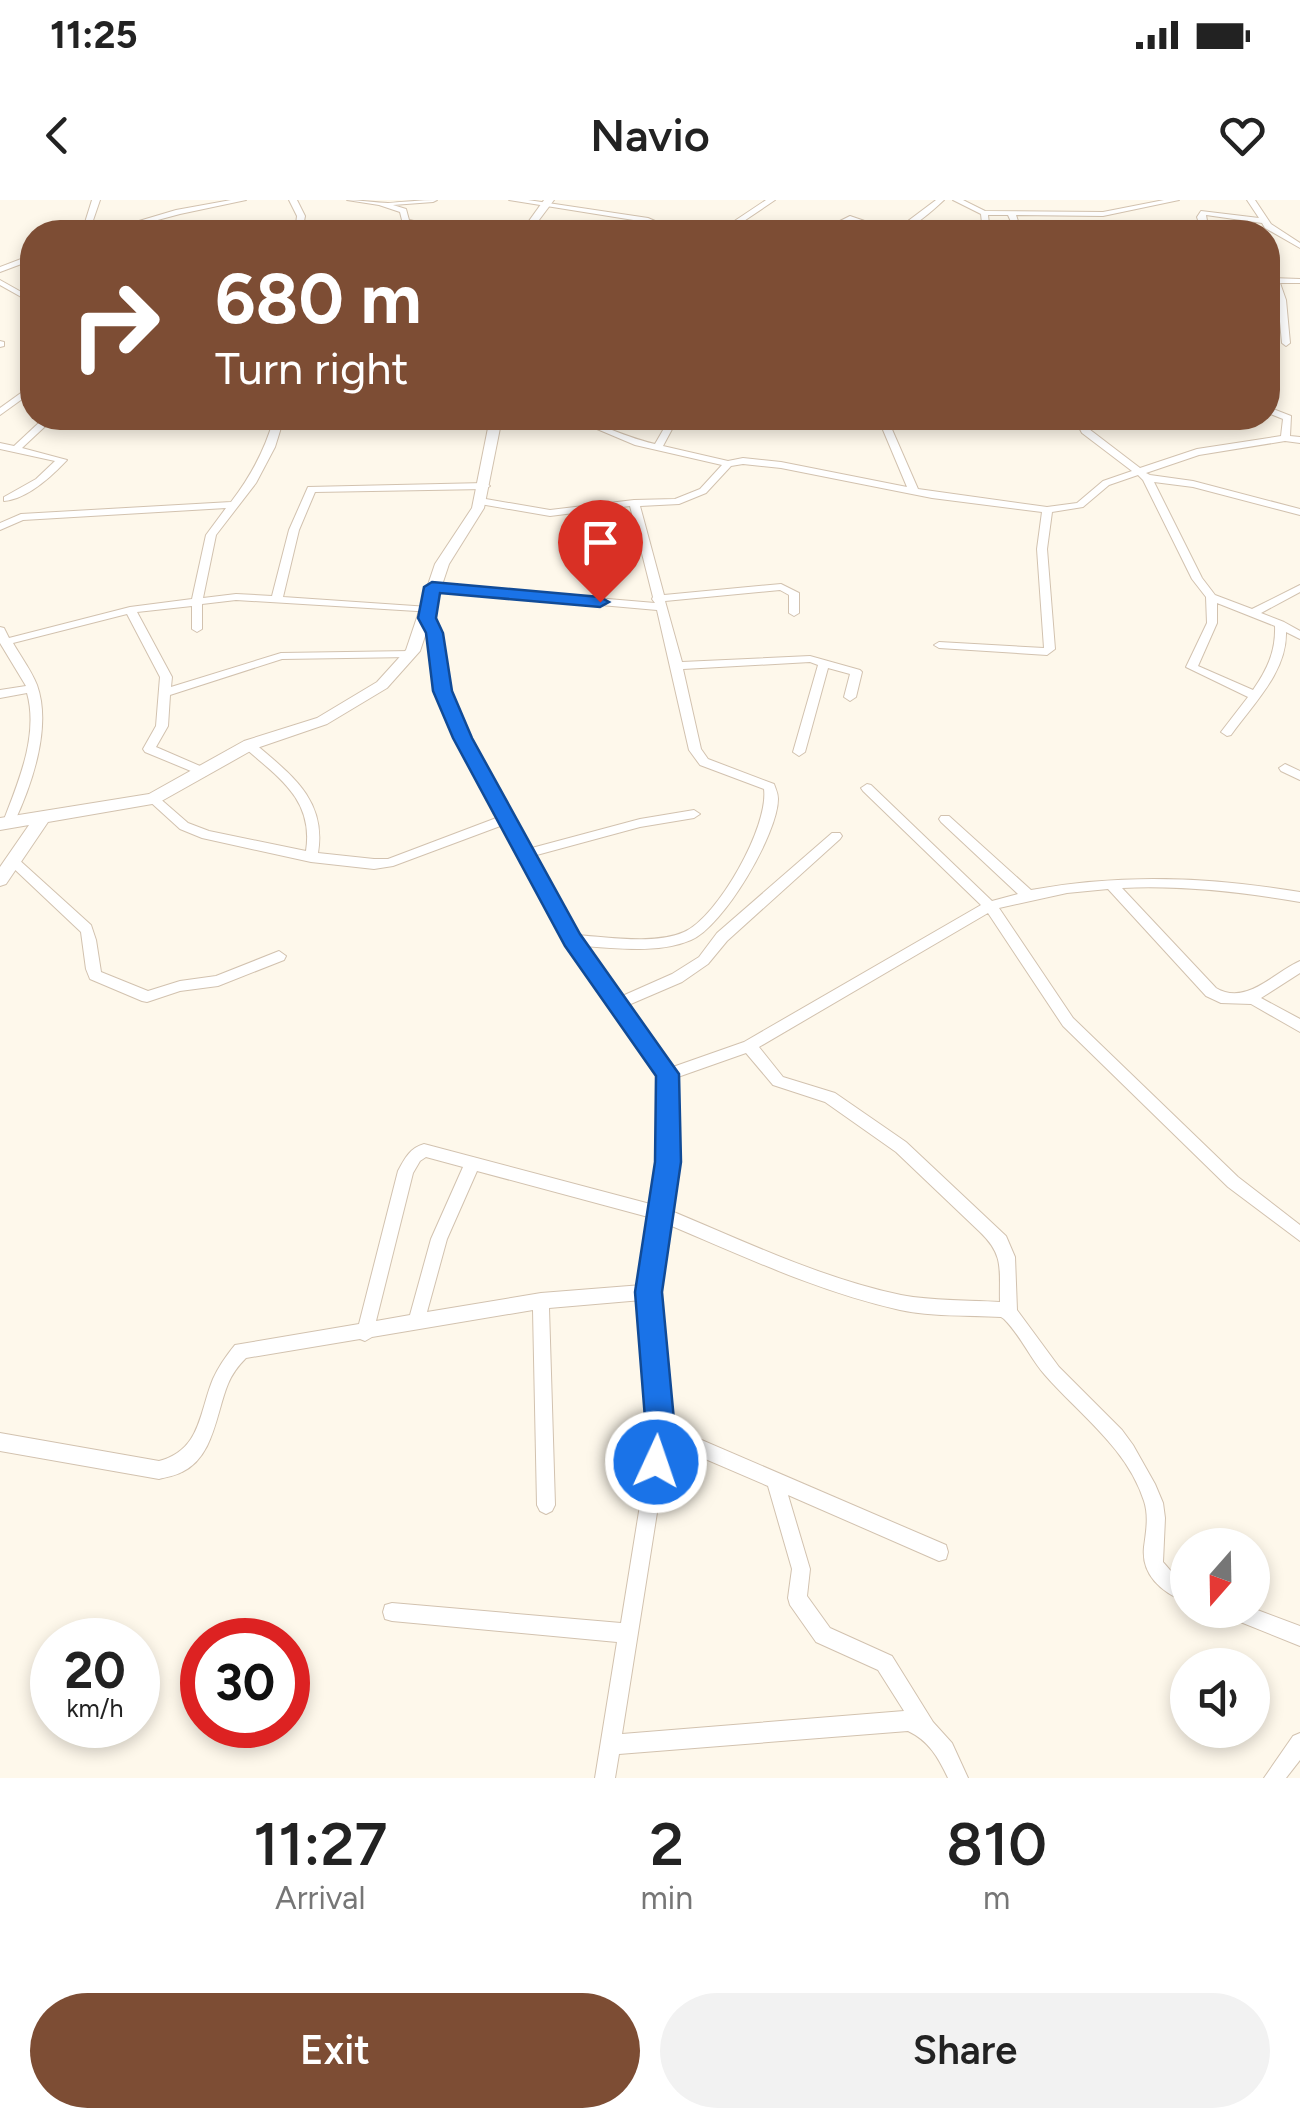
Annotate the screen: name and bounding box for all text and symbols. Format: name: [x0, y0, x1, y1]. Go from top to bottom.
text: 11:25: [50, 12, 138, 58]
icon: back: [30, 108, 85, 163]
text: Navio: [590, 108, 710, 162]
icon: heart: [1215, 108, 1270, 163]
text: 680 m: [215, 256, 422, 341]
icon: right: [50, 260, 180, 390]
text: Turn right: [215, 341, 408, 395]
pin: [558, 500, 643, 603]
icon: arrive: [573, 515, 628, 570]
position arrow: [604, 1410, 708, 1514]
north arrow: [1170, 1528, 1270, 1628]
map controls: [1170, 1528, 1270, 1748]
speed limit sign: 30: [180, 1618, 310, 1748]
text: 20: [64, 1640, 126, 1701]
button: sound: [1170, 1648, 1270, 1748]
text: km/h: [66, 1693, 124, 1723]
text: 11:27: [253, 1808, 387, 1880]
text: 2: [650, 1808, 684, 1880]
text: 810: [946, 1808, 1047, 1880]
text: Arrival: [275, 1879, 365, 1917]
text: min: [641, 1879, 693, 1917]
text: m: [983, 1879, 1010, 1917]
button: Exit: [30, 1993, 640, 2108]
button: Share: [660, 1993, 1270, 2108]

